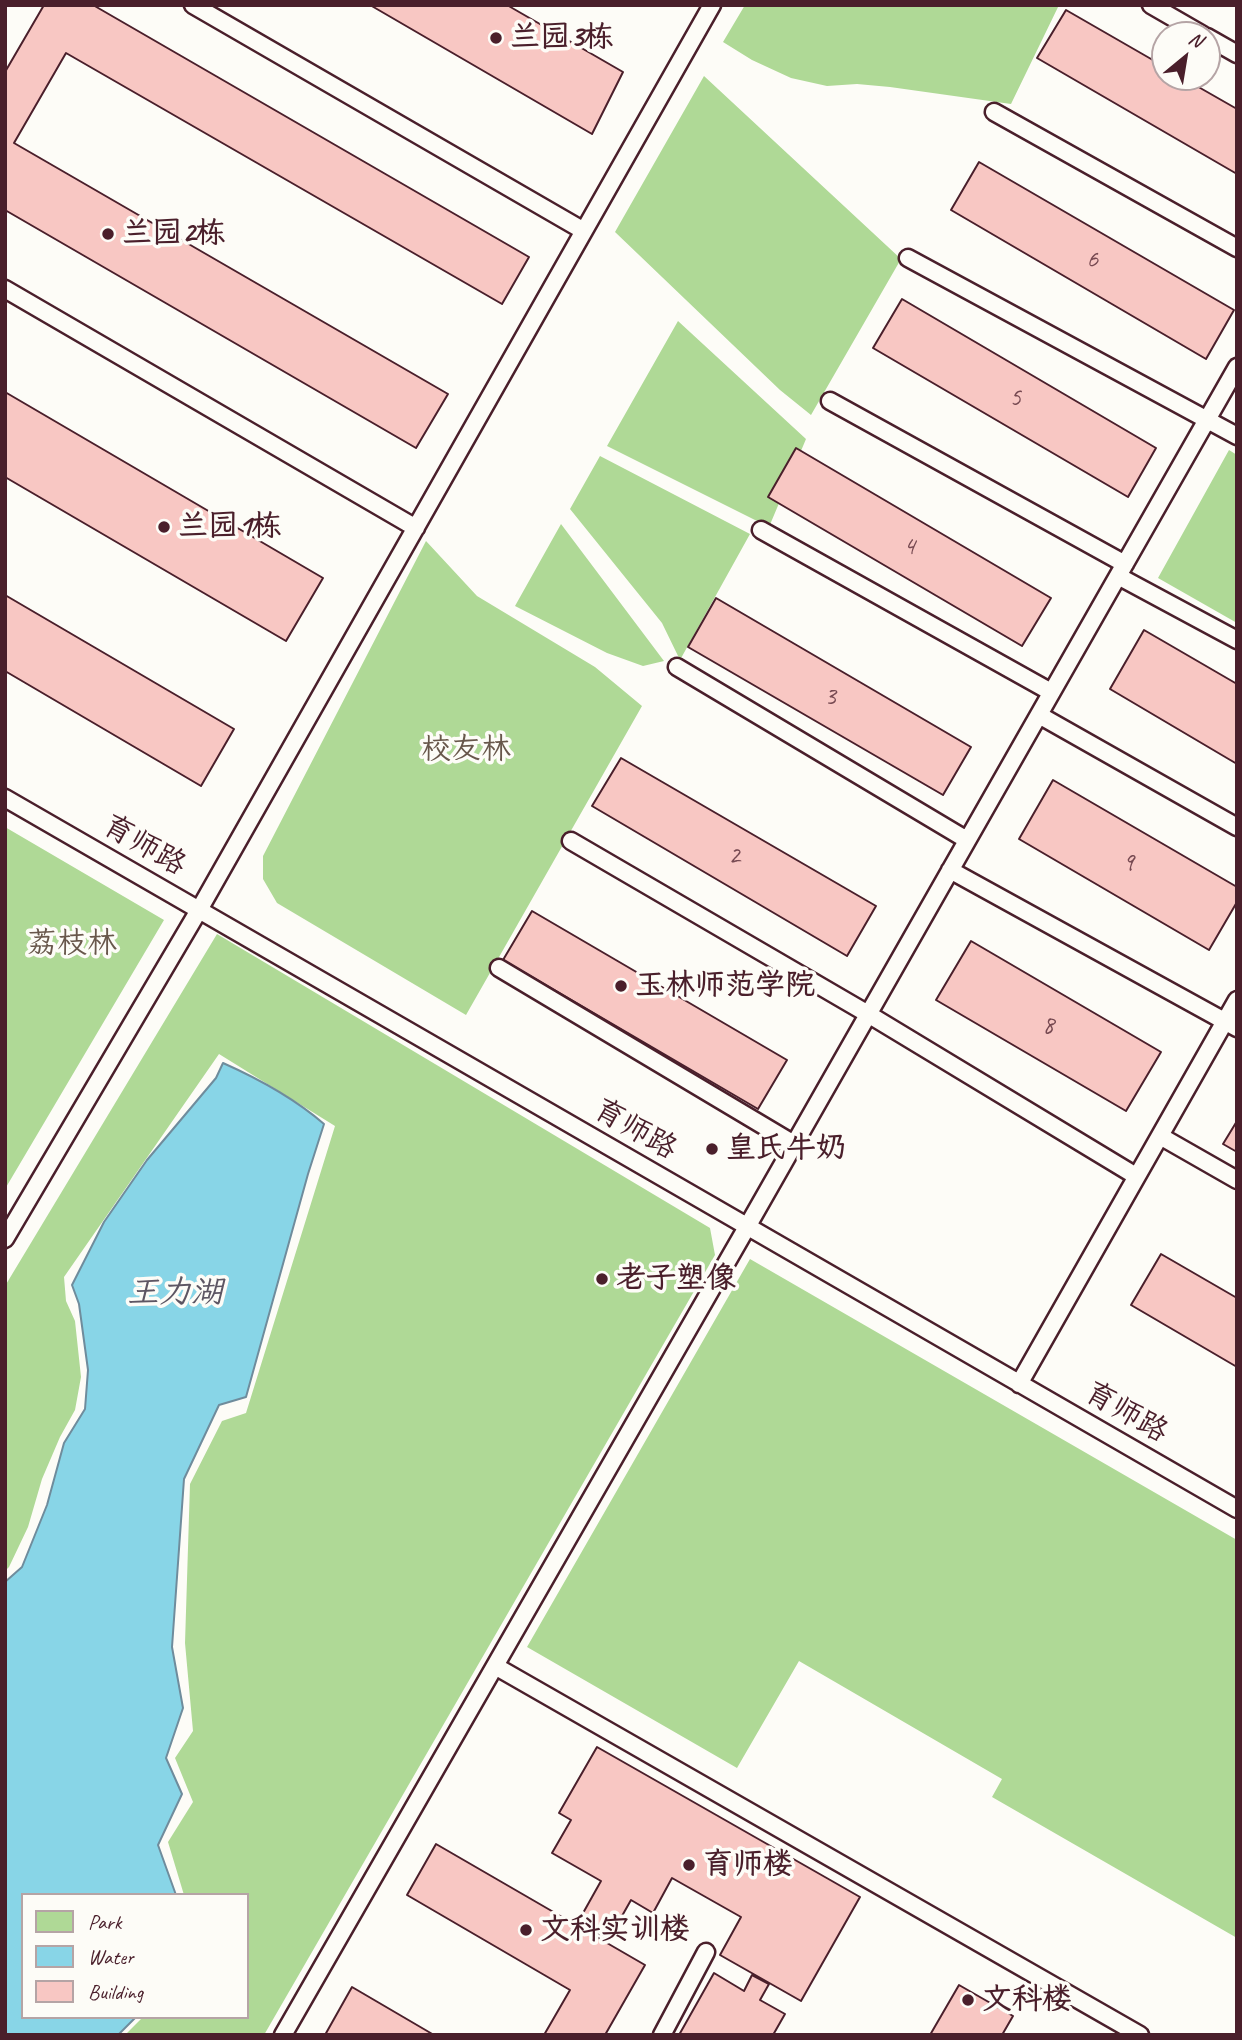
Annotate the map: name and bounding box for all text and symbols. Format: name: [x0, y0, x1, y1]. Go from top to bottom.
place label: 兰园3栋: [510, 20, 613, 56]
north arrow: [1151, 21, 1221, 91]
text: N: [1184, 26, 1207, 53]
marker: 兰园3栋: [488, 30, 504, 46]
place label: 兰园2栋: [122, 216, 225, 252]
marker: 兰园2栋: [100, 226, 116, 242]
house number: 6: [1086, 244, 1098, 276]
house number: 5: [1009, 382, 1021, 414]
place label: 兰园1栋: [178, 509, 281, 545]
marker: 兰园1栋: [156, 519, 172, 535]
house number: 4: [903, 531, 915, 563]
house number: 3: [824, 681, 836, 713]
park label: 校友林: [421, 732, 511, 768]
street label: 育师路: [96, 808, 192, 884]
house number: 2: [728, 840, 740, 872]
house number: 9: [1122, 847, 1134, 879]
park label: 荔枝林: [27, 926, 117, 962]
place label: 玉林师范学院: [635, 968, 815, 1004]
marker: 玉林师范学院: [613, 978, 629, 994]
house number: 8: [1042, 1010, 1054, 1042]
street label: 育师路: [587, 1092, 683, 1168]
place label: 皇氏牛奶: [726, 1131, 846, 1167]
marker: 皇氏牛奶: [704, 1141, 720, 1157]
place label: 老子塑像: [616, 1261, 736, 1297]
marker: 老子塑像: [594, 1271, 610, 1287]
water label: 王力湖: [127, 1275, 223, 1313]
street label: 育师路: [1078, 1375, 1174, 1451]
place label: 育师楼: [703, 1847, 793, 1883]
marker: 育师楼: [681, 1857, 697, 1873]
legend: [21, 1893, 248, 2019]
text: Park: [88, 1909, 121, 1935]
place label: 文科实训楼: [540, 1912, 690, 1948]
marker: 文科实训楼: [518, 1922, 534, 1938]
text: Water: [88, 1944, 134, 1970]
text: Building: [88, 1979, 143, 2005]
place label: 文科楼: [982, 1982, 1072, 2018]
marker: 文科楼: [960, 1992, 976, 2008]

